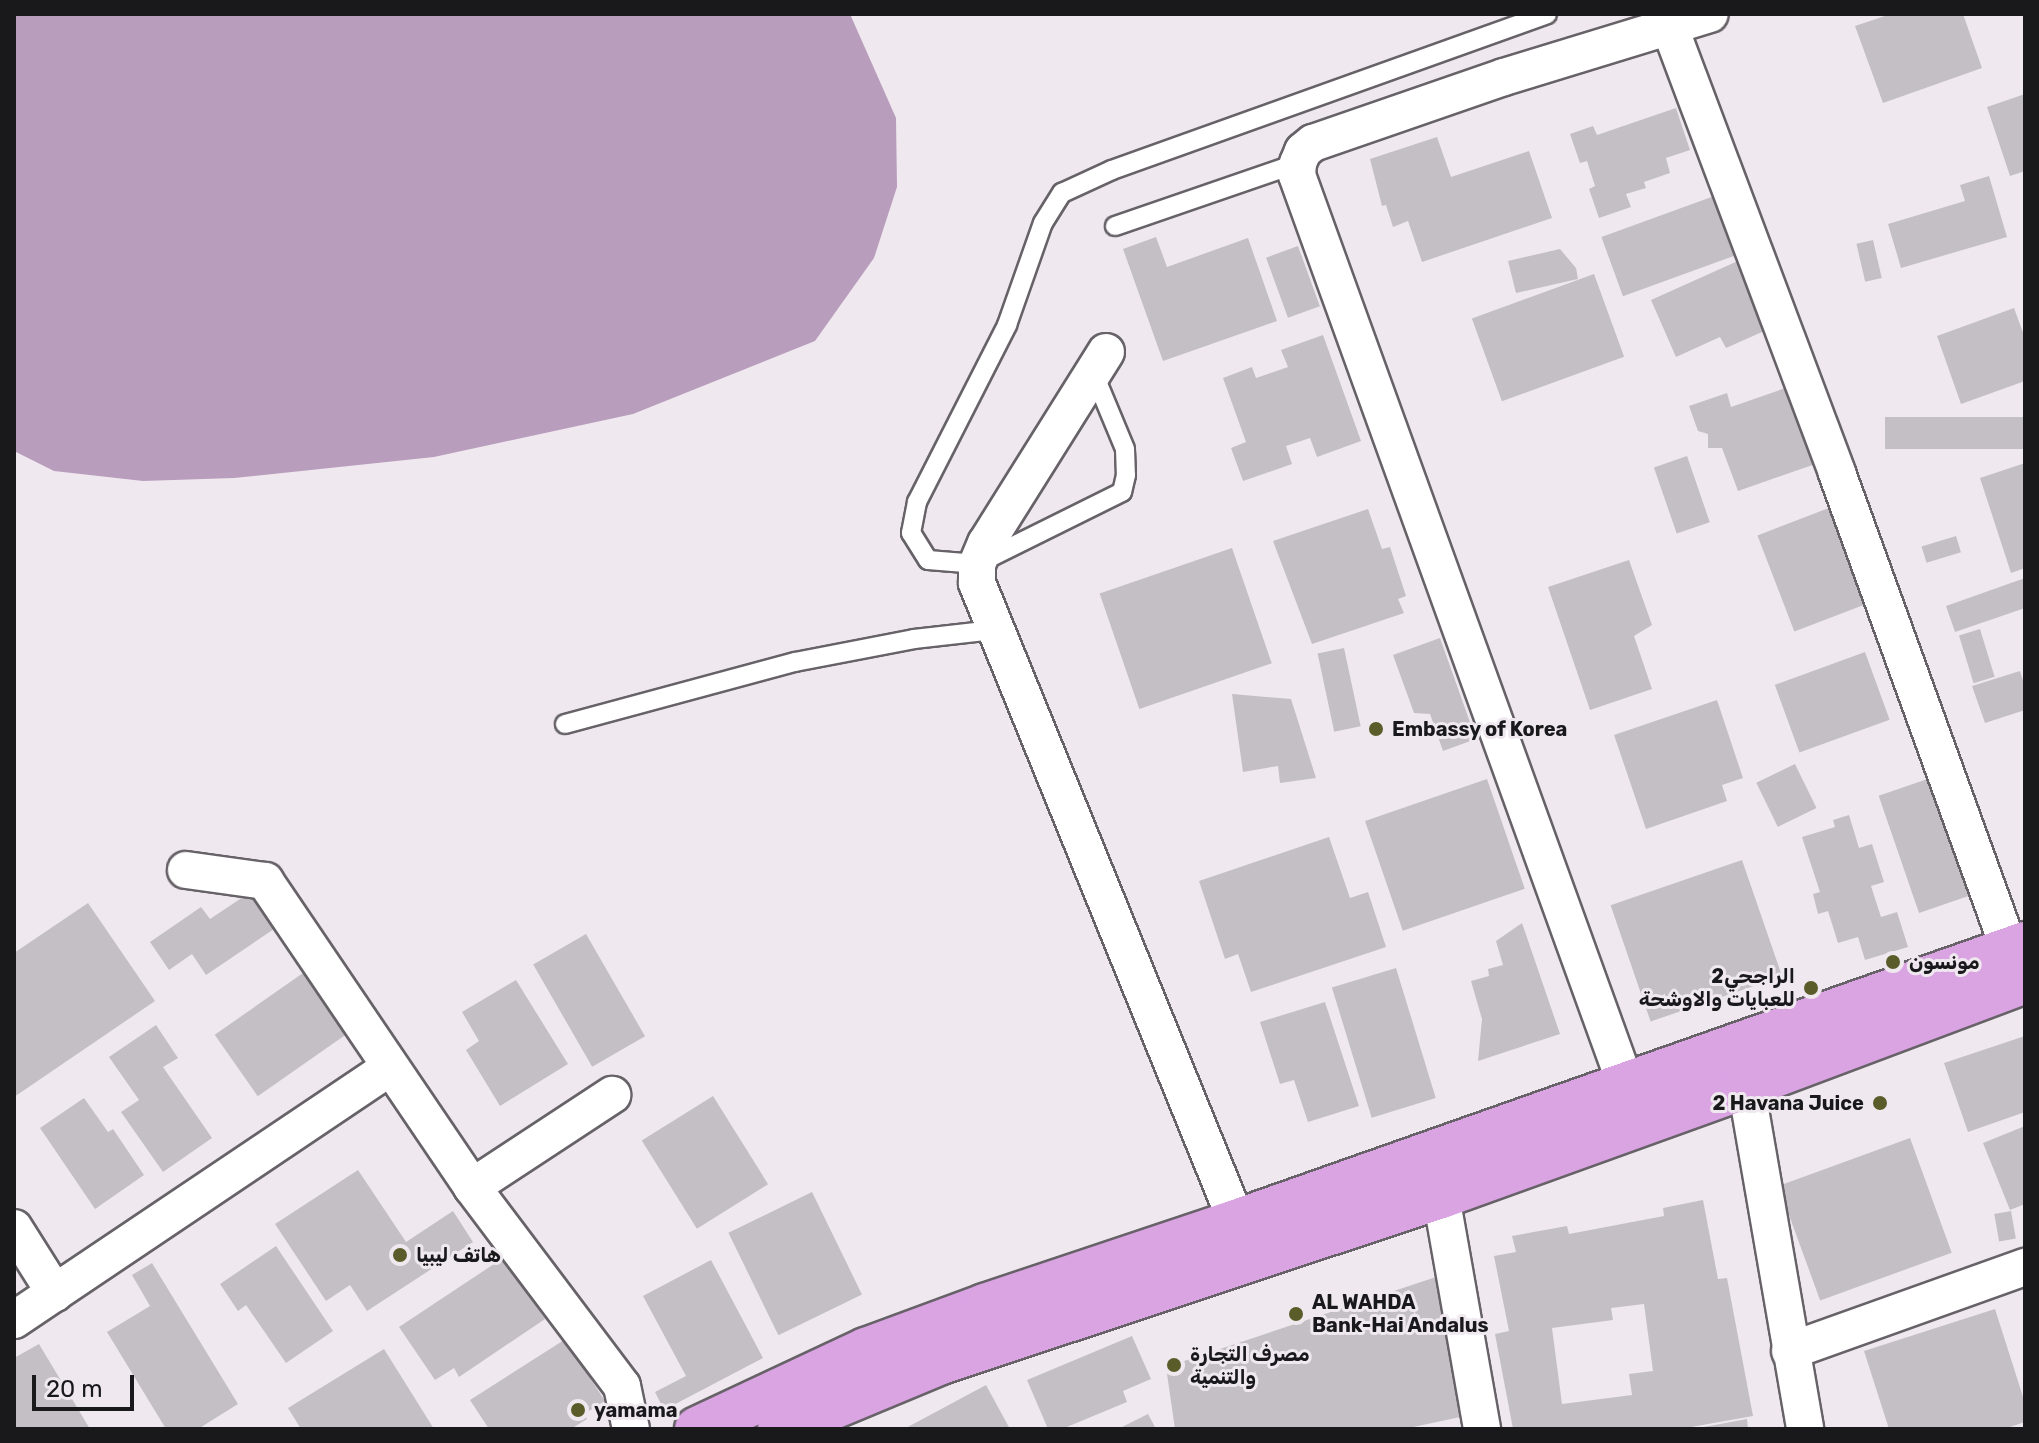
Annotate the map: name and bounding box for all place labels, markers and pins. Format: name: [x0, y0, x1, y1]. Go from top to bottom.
place label: Embassy of Korea: [1392, 717, 1568, 741]
marker: Embassy of Korea: [1367, 720, 1385, 738]
place label: مونسون: [1909, 950, 1980, 974]
marker: مونسون: [1884, 953, 1902, 971]
place label: الراجحي2 للعبايات والاوشحة: [1639, 964, 1795, 1011]
marker: الراجحي2 للعبايات والاوشحة: [1802, 979, 1820, 997]
place label: 2 Havana Juice: [1713, 1091, 1864, 1115]
marker: 2 Havana Juice: [1871, 1094, 1889, 1112]
place label: هاتف ليبيا: [416, 1243, 501, 1267]
marker: هاتف ليبيا: [391, 1246, 409, 1264]
place label: AL WAHDA Bank-Hai Andalus: [1312, 1290, 1489, 1337]
marker: AL WAHDA Bank-Hai Andalus: [1287, 1305, 1305, 1323]
place label: مصرف التجارة والتنمية: [1190, 1342, 1310, 1389]
marker: مصرف التجارة والتنمية: [1165, 1356, 1183, 1374]
place label: yamama: [594, 1398, 678, 1422]
marker: yamama: [569, 1401, 587, 1419]

